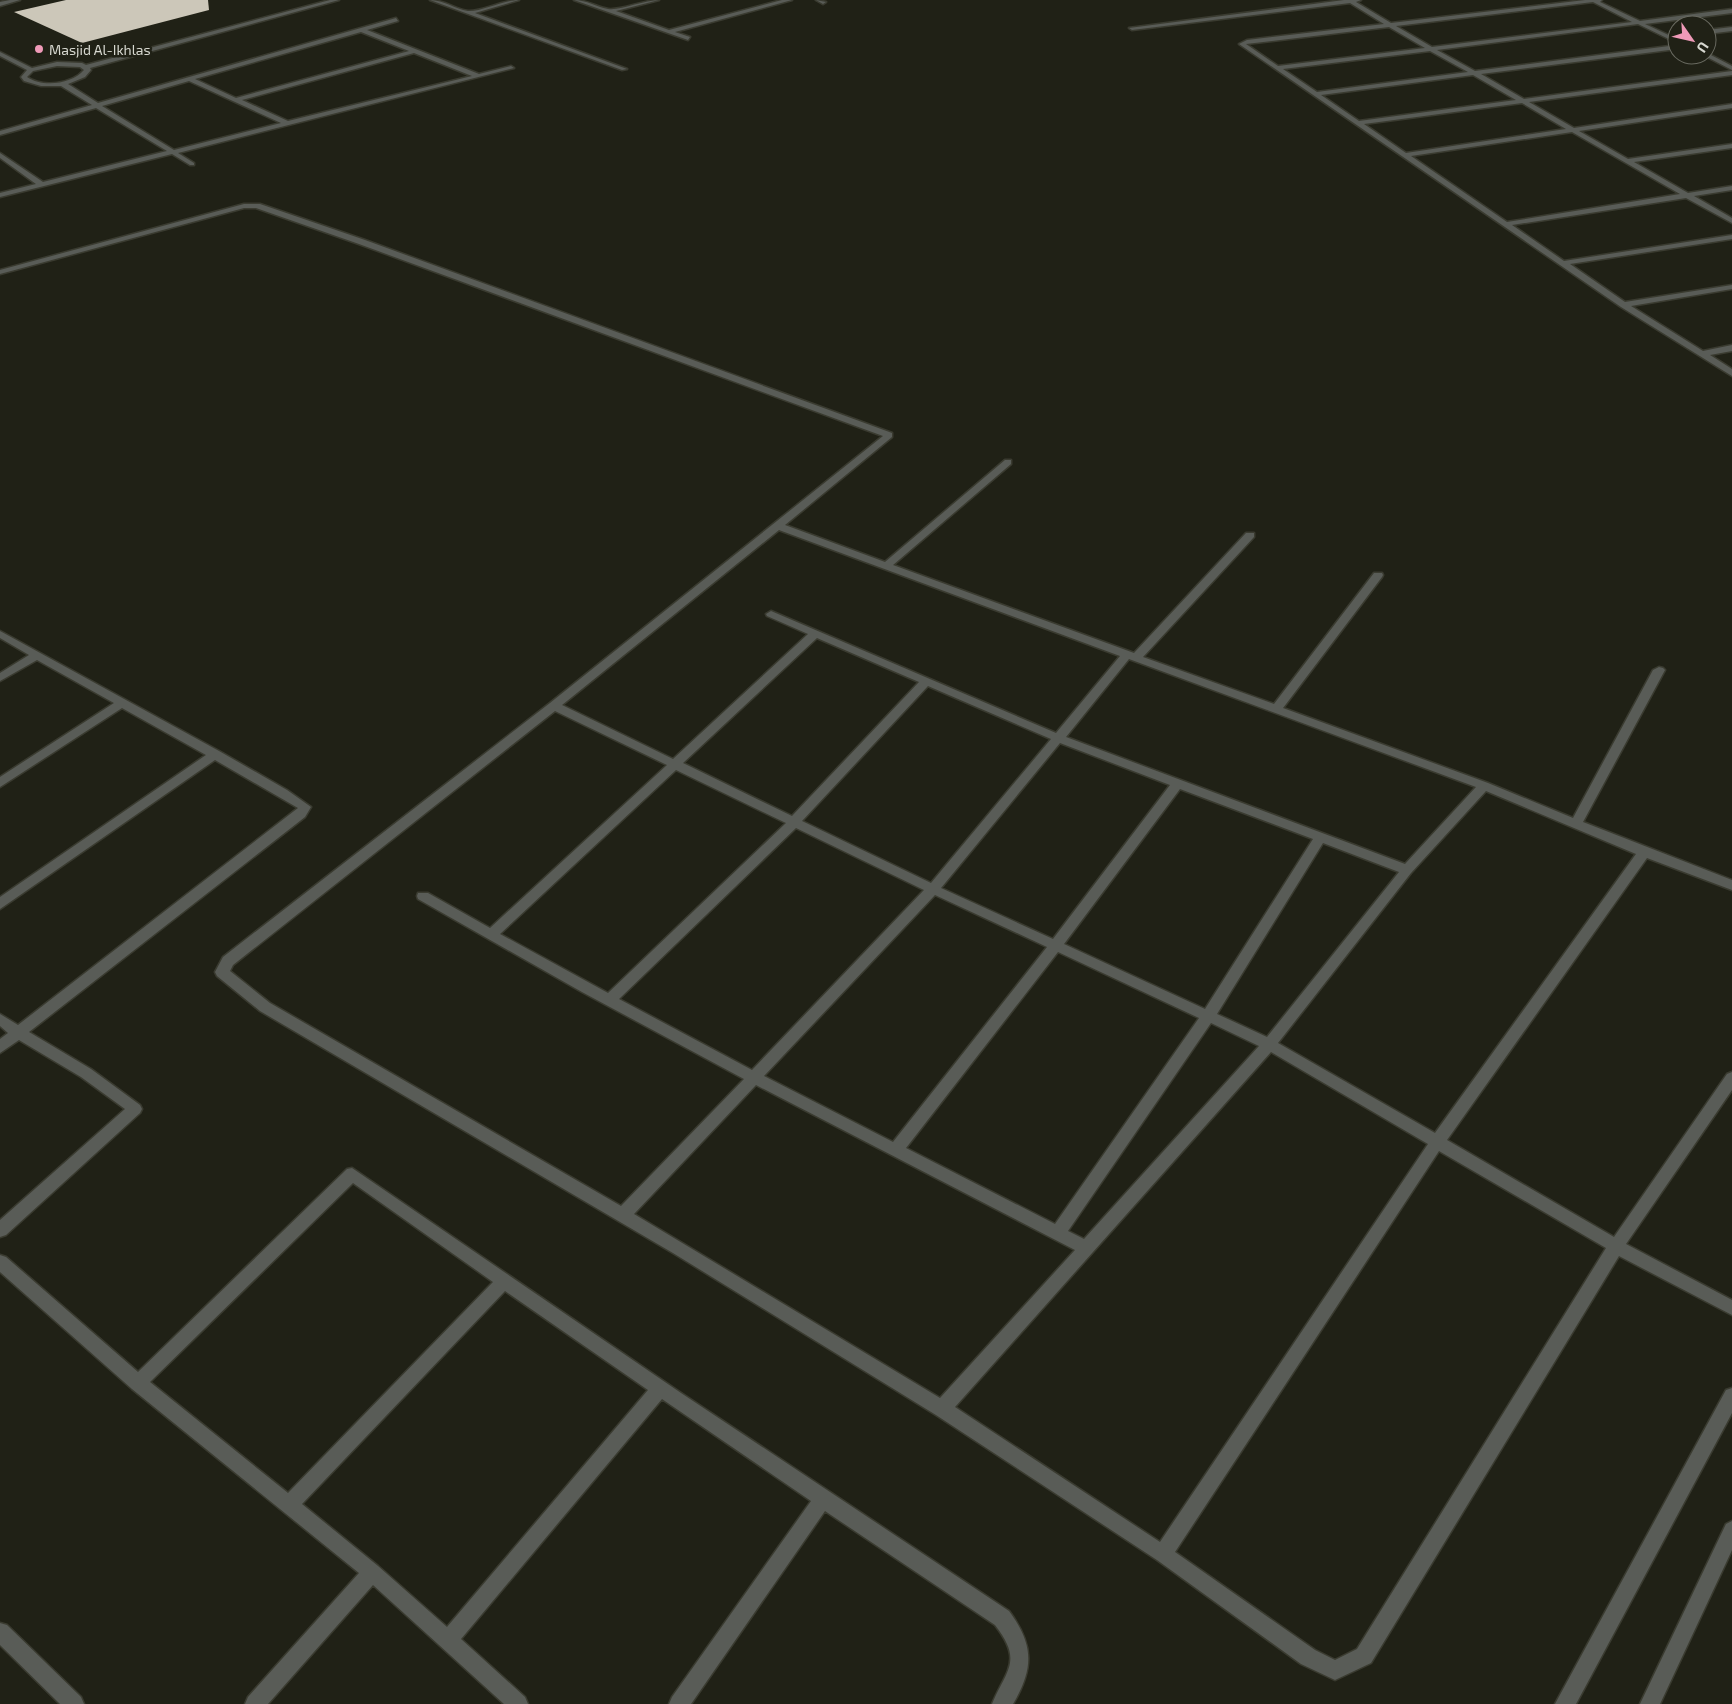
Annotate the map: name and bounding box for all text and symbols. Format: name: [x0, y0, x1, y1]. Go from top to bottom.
north arrow: [1667, 15, 1717, 65]
text: U: [1693, 39, 1713, 56]
place label: Masjid Al-Ikhlas: [49, 41, 151, 58]
marker: Masjid Al-Ikhlas: [33, 43, 45, 55]

